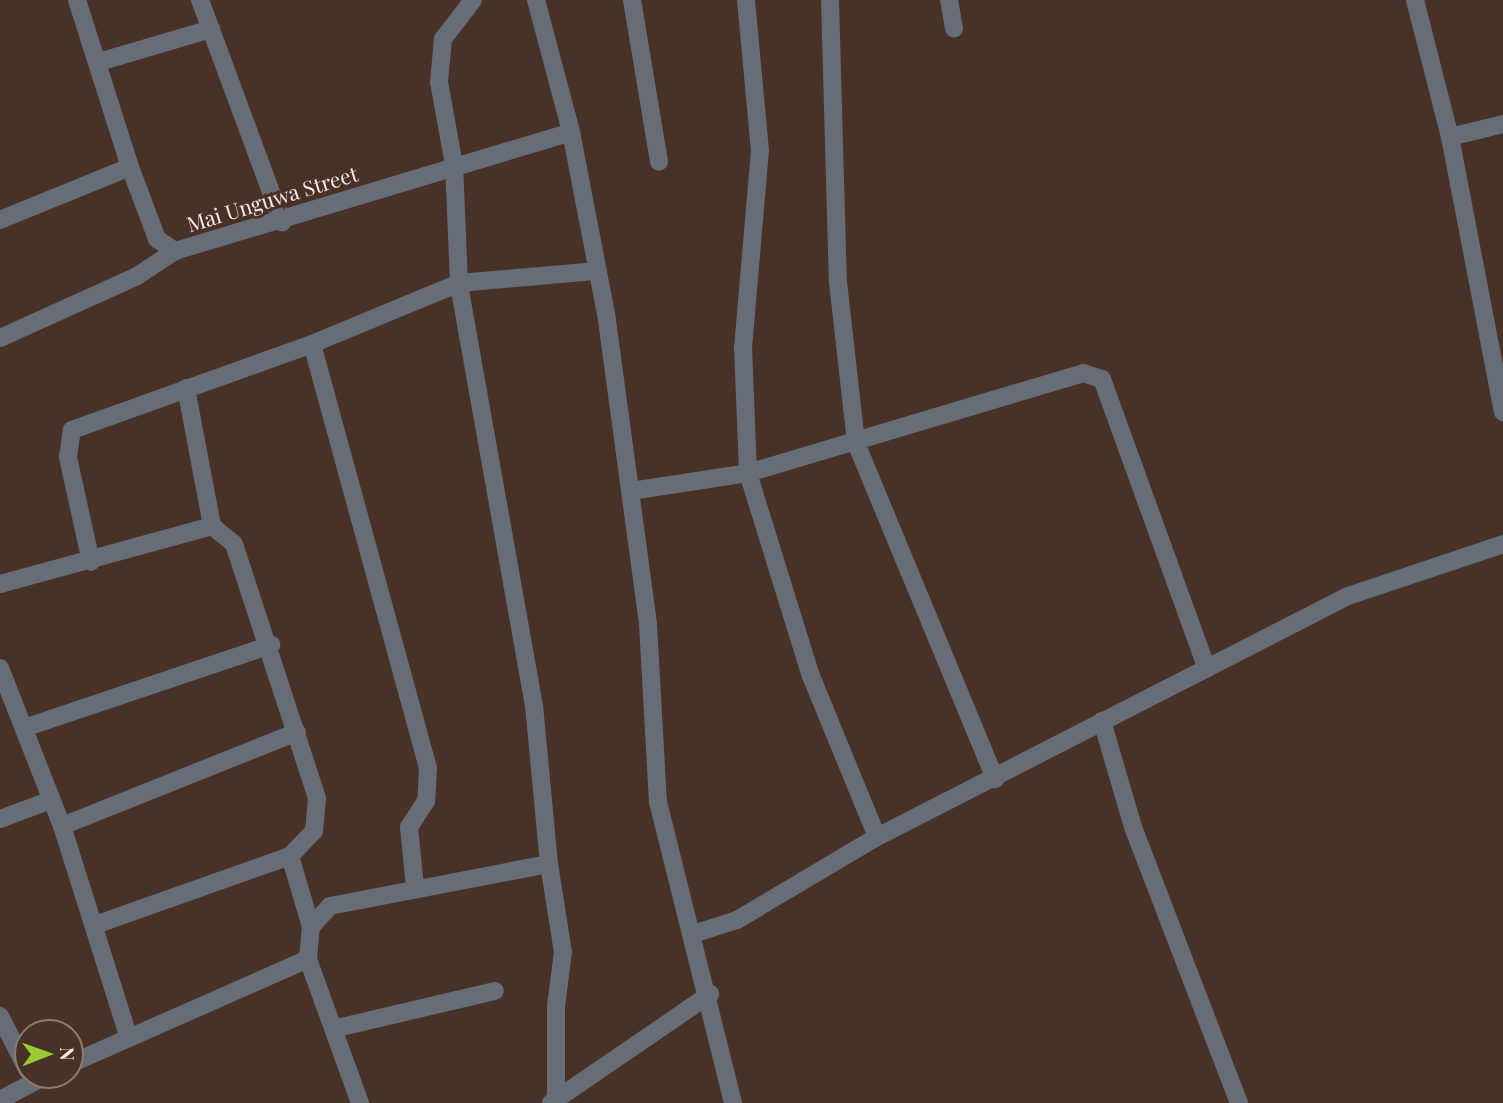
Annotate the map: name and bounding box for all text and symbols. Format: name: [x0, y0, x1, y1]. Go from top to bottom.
street label: Mai Unguwa Street: [183, 160, 361, 236]
north arrow: [14, 1019, 84, 1089]
text: N: [55, 1047, 81, 1061]

